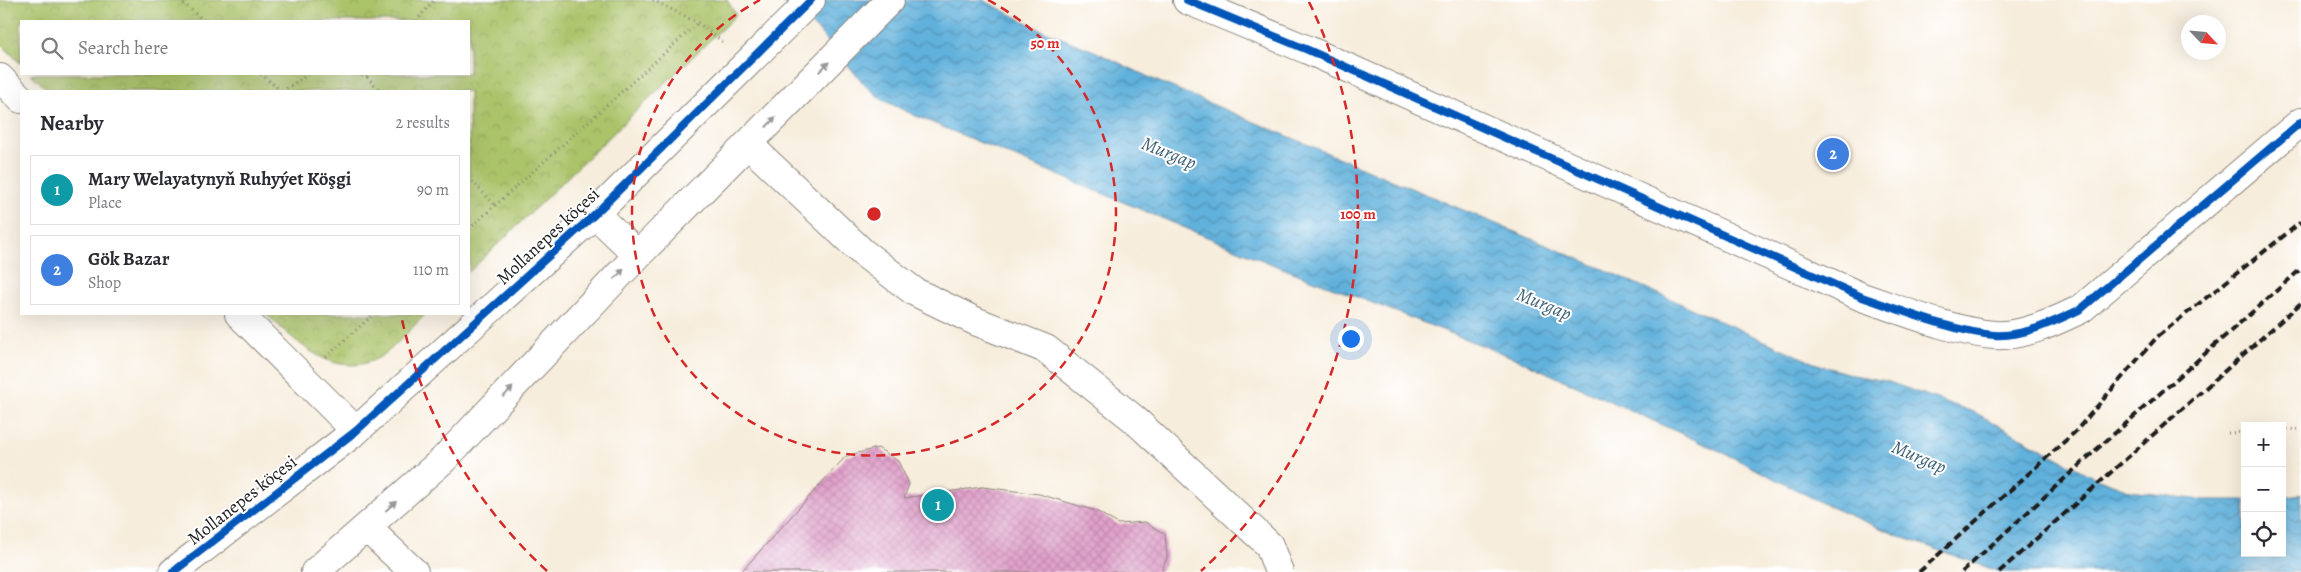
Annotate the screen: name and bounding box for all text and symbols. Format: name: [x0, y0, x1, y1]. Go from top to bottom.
north arrow: [2181, 15, 2226, 60]
search box: [20, 20, 470, 75]
text: 50 m: [1030, 33, 1060, 53]
icon: search: [38, 34, 66, 62]
text: Search here: [78, 35, 168, 61]
one-way arrow: [818, 61, 830, 73]
text: Nearby: [40, 109, 103, 137]
text: 2 results: [395, 112, 450, 134]
one-way arrow: [765, 116, 777, 128]
water label: Murgap: [1138, 130, 1200, 176]
pin: 2: [1817, 135, 1849, 173]
text: Mary Welayatynyň Ruhyýet Köşgi: [88, 166, 351, 192]
text: 1: [54, 179, 60, 201]
text: 90 m: [417, 179, 449, 201]
street label: Mollanepes köçesi: [491, 182, 605, 290]
text: Place: [88, 192, 122, 214]
text: 100 m: [1340, 204, 1376, 224]
centre of rings: [865, 205, 883, 223]
text: Gök Bazar: [88, 246, 170, 272]
text: 2: [53, 259, 61, 281]
text: 110 m: [413, 259, 449, 281]
one-way arrow: [613, 269, 625, 281]
text: Shop: [88, 272, 121, 294]
water label: Murgap: [1513, 281, 1575, 327]
your location: [1338, 326, 1364, 352]
one-way arrow: [502, 386, 514, 398]
map controls: [2241, 422, 2286, 557]
button: +: [2241, 422, 2286, 467]
water label: Murgap: [1888, 434, 1950, 480]
street label: Mollanepes köçesi: [182, 450, 302, 550]
button: −: [2241, 467, 2286, 512]
pin: 1: [922, 486, 954, 524]
one-way arrow: [385, 500, 398, 511]
button: locate: [2241, 512, 2286, 557]

